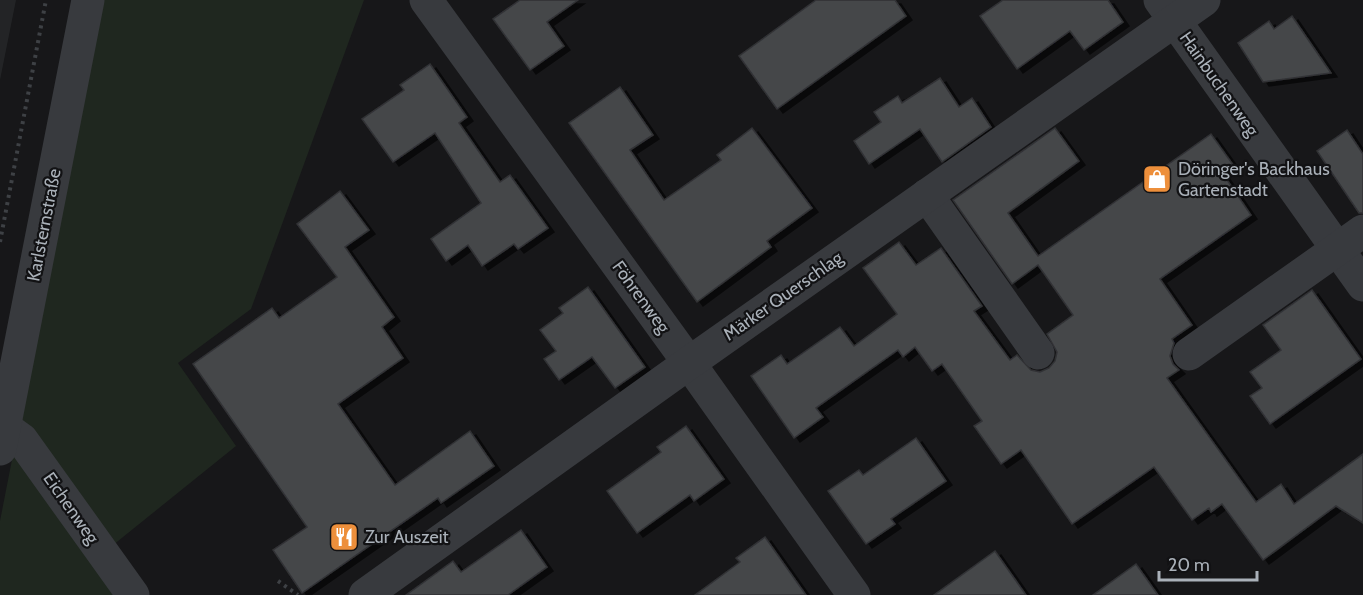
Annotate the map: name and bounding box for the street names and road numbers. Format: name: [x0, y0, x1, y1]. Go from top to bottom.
street label: Hainbuchenweg: [1175, 27, 1264, 141]
street label: Karlsternstraße: [22, 167, 66, 283]
street label: Märker Querschlag: [719, 246, 848, 345]
street label: Föhrenweg: [607, 257, 675, 338]
street label: Eichenweg: [38, 468, 104, 549]

